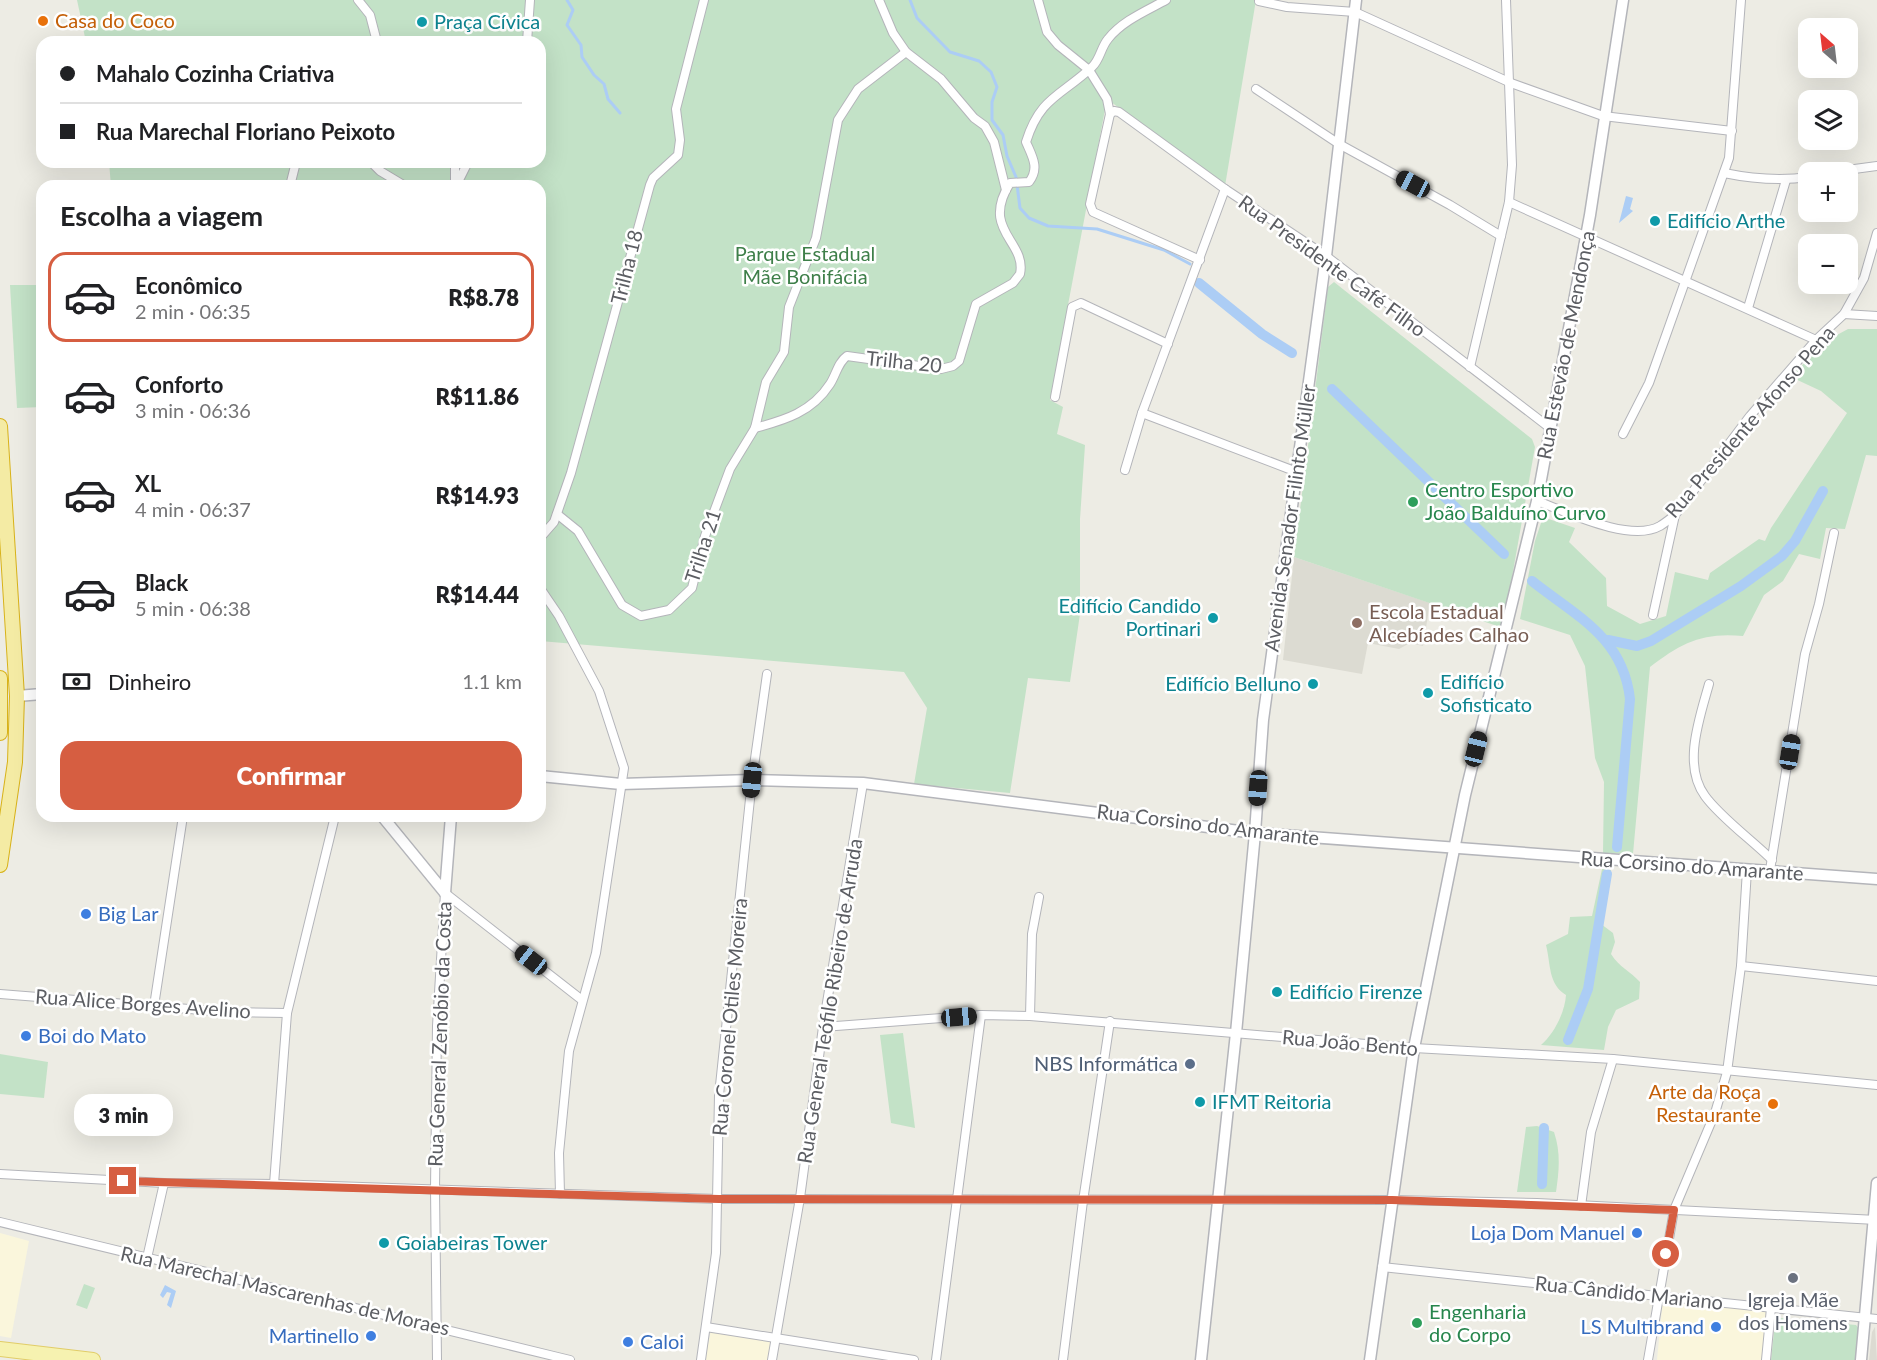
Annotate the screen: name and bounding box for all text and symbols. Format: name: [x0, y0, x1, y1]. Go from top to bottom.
place label: Casa do Coco: [55, 8, 175, 32]
place label: Praça Cívica: [434, 9, 540, 33]
marker: Casa do Coco: [36, 14, 50, 28]
marker: Praça Cívica: [415, 15, 429, 29]
north arrow: [1798, 18, 1858, 78]
map controls: [1798, 18, 1858, 294]
text: Mahalo Cozinha Criativa: [96, 60, 334, 87]
button: layers: [1798, 90, 1858, 150]
text: Rua Marechal Floriano Peixoto: [96, 118, 395, 145]
button: +: [1798, 162, 1858, 222]
car: [1393, 168, 1433, 200]
street label: Rua Presidente Café Filho: [1234, 189, 1431, 341]
text: Escolha a viagem: [60, 199, 263, 232]
place label: Edifício Arthe: [1667, 208, 1785, 232]
marker: Edifício Arthe: [1648, 214, 1662, 228]
street label: Trilha 18: [605, 227, 647, 306]
street label: Rua Estevão de Mendonça: [1531, 228, 1599, 461]
button: −: [1798, 234, 1858, 294]
park label: Parque Estadual Mãe Bonifácia: [735, 241, 875, 288]
icon: car: [63, 270, 117, 324]
text: Econômico: [135, 272, 242, 299]
text: R$8.78: [448, 284, 519, 311]
text: 2 min · 06:35: [135, 299, 251, 323]
street label: Rua Presidente Afonso Pena: [1659, 320, 1839, 522]
street label: Trilha 20: [865, 345, 943, 377]
icon: car: [63, 369, 117, 423]
text: Conforto: [135, 371, 223, 398]
street label: Avenida Senador Filinto Müller: [1258, 382, 1320, 653]
text: R$11.86: [435, 383, 519, 410]
text: 3 min · 06:36: [135, 398, 251, 422]
icon: car: [63, 468, 117, 522]
text: XL: [135, 470, 161, 497]
place label: Centro Esportivo João Balduíno Curvo: [1425, 477, 1606, 524]
text: R$14.93: [435, 482, 519, 509]
marker: Centro Esportivo João Balduíno Curvo: [1406, 495, 1420, 509]
text: 4 min · 06:37: [135, 497, 251, 521]
street label: Trilha 21: [679, 506, 725, 585]
icon: car: [63, 567, 117, 621]
text: Black: [135, 569, 188, 596]
text: R$14.44: [435, 581, 519, 608]
place label: Edifício Candido Portinari: [1059, 593, 1201, 640]
text: 5 min · 06:38: [135, 596, 251, 620]
place label: Escola Estadual Alcebíades Calhao: [1369, 599, 1529, 646]
marker: Edifício Candido Portinari: [1206, 611, 1220, 625]
marker: Escola Estadual Alcebíades Calhao: [1350, 616, 1364, 630]
icon: cash: [60, 665, 93, 698]
text: Dinheiro: [108, 668, 191, 695]
text: 1.1 km: [462, 669, 522, 693]
place label: Edifício Sofisticato: [1440, 669, 1532, 716]
place label: Edifício Belluno: [1165, 671, 1301, 695]
marker: Edifício Belluno: [1306, 677, 1320, 691]
marker: Edifício Sofisticato: [1421, 686, 1435, 700]
car: [1463, 729, 1489, 769]
car: [1778, 733, 1802, 771]
button: Confirmar: [60, 741, 522, 810]
car: [741, 761, 763, 799]
car: [1248, 769, 1268, 807]
street label: Rua Corsino do Amarante: [1096, 798, 1321, 850]
street label: Rua General Teófilo Ribeiro de Arruda: [791, 837, 867, 1165]
street label: Rua Corsino do Amarante: [1580, 845, 1805, 885]
street label: Rua Coronel Otiles Moreira: [707, 897, 751, 1137]
place label: Big Lar: [98, 901, 159, 925]
street label: Rua General Zenóbio da Costa: [422, 901, 456, 1167]
marker: Big Lar: [79, 907, 93, 921]
car: [511, 942, 551, 978]
place label: Edifício Firenze: [1289, 979, 1422, 1003]
street label: Rua Alice Borges Avelino: [34, 983, 252, 1023]
marker: Edifício Firenze: [1270, 985, 1284, 999]
car: [940, 1006, 978, 1028]
place label: Boi do Mato: [38, 1023, 146, 1047]
street label: Rua João Bento: [1281, 1024, 1419, 1060]
marker: Boi do Mato: [19, 1029, 33, 1043]
place label: NBS Informática: [1034, 1051, 1178, 1075]
marker: NBS Informática: [1183, 1057, 1197, 1071]
place label: Arte da Roça Restaurante: [1648, 1079, 1761, 1126]
place label: IFMT Reitoria: [1212, 1089, 1332, 1113]
callout: 3 min: [74, 1094, 172, 1136]
marker: IFMT Reitoria: [1193, 1095, 1207, 1109]
marker: Arte da Roça Restaurante: [1766, 1097, 1780, 1111]
text: 3 min: [99, 1103, 148, 1127]
route end: [109, 1167, 136, 1194]
place label: Loja Dom Manuel: [1470, 1220, 1625, 1244]
marker: Loja Dom Manuel: [1630, 1226, 1644, 1240]
place label: Goiabeiras Tower: [396, 1230, 548, 1254]
marker: Goiabeiras Tower: [377, 1236, 391, 1250]
street label: Rua Marechal Mascarenhas de Moraes: [118, 1240, 452, 1340]
route start: [1652, 1240, 1679, 1267]
street label: Rua Cândido Mariano: [1534, 1270, 1724, 1314]
marker: Igreja Mãe dos Homens: [1786, 1271, 1800, 1285]
place label: Igreja Mãe dos Homens: [1738, 1287, 1848, 1334]
place label: Engenharia do Corpo: [1429, 1299, 1527, 1346]
place label: LS Multibrand: [1581, 1314, 1704, 1338]
marker: Engenharia do Corpo: [1410, 1316, 1424, 1330]
marker: LS Multibrand: [1709, 1320, 1723, 1334]
place label: Martinello: [269, 1323, 359, 1347]
marker: Martinello: [364, 1329, 378, 1343]
place label: Caloi: [640, 1329, 684, 1353]
marker: Caloi: [621, 1335, 635, 1349]

